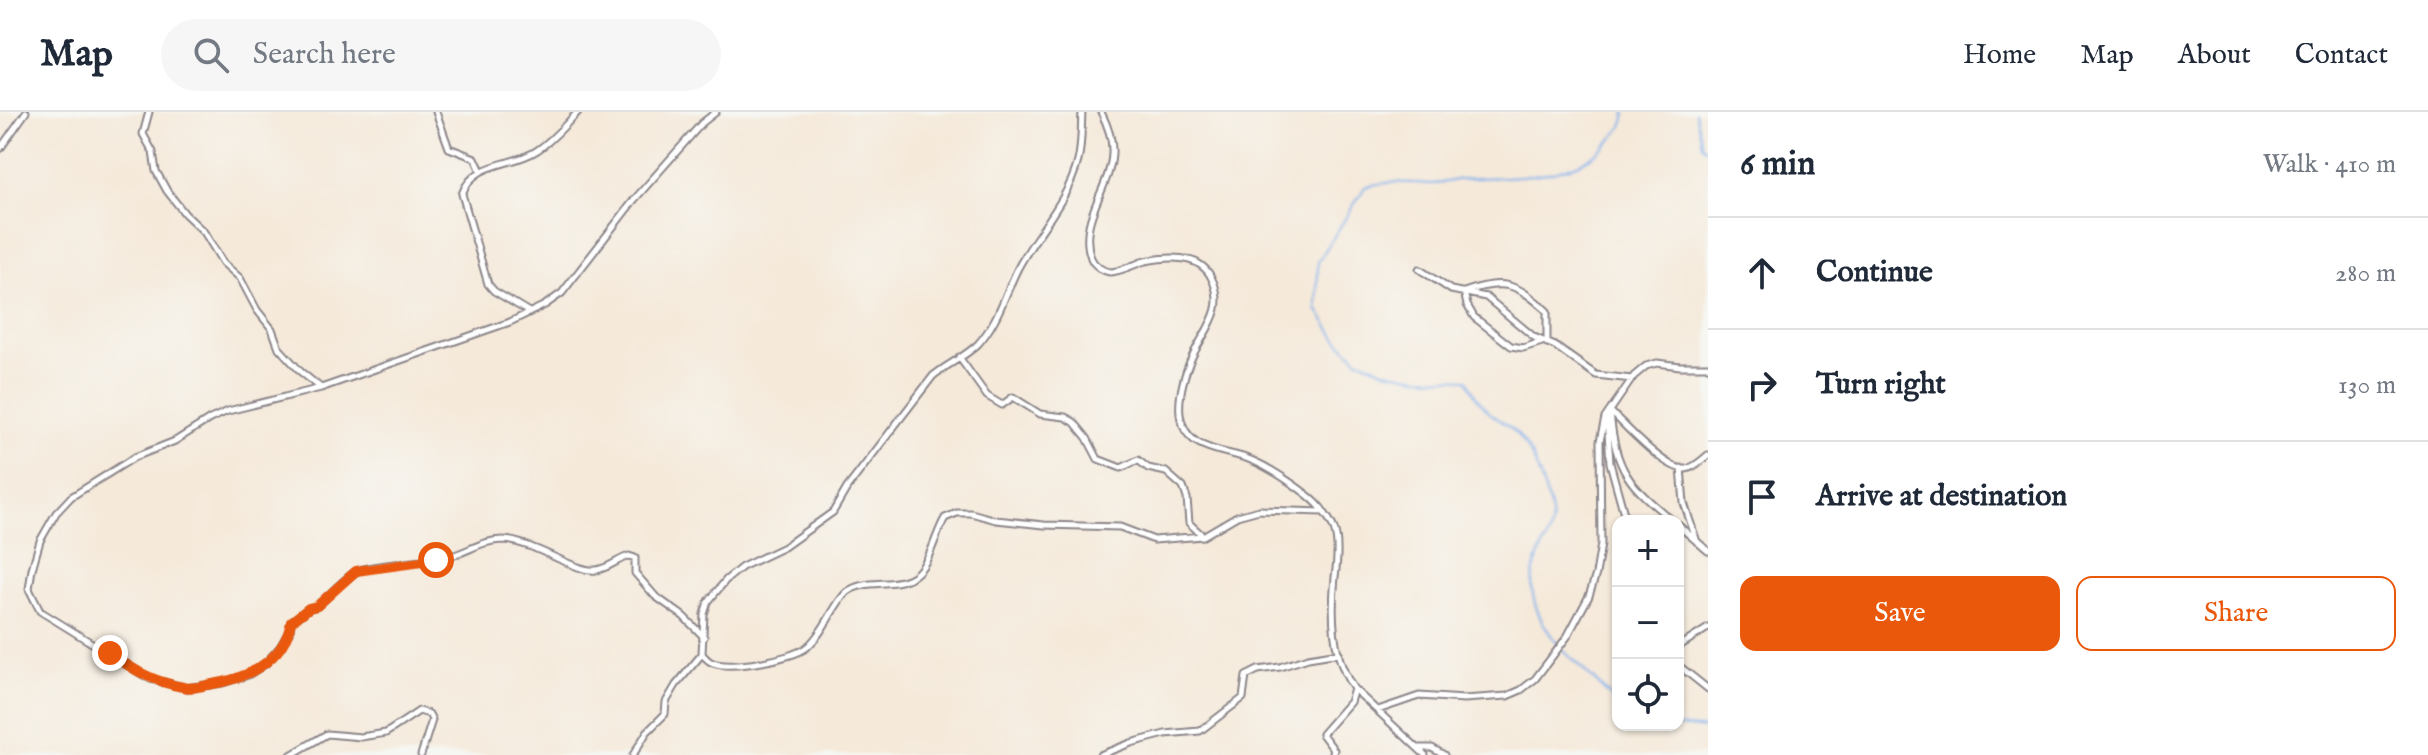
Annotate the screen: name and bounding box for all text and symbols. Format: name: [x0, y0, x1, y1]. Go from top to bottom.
search box: [161, 19, 721, 91]
text: Map: [40, 31, 113, 79]
icon: search: [189, 33, 233, 77]
text: Search here: [253, 36, 396, 74]
text: Home: [1963, 38, 2036, 73]
text: Map: [2080, 38, 2134, 73]
text: About: [2178, 38, 2251, 73]
text: Contact: [2295, 38, 2388, 73]
text: 6 min: [1740, 143, 1815, 186]
text: Walk · 410 m: [2263, 148, 2396, 181]
icon: ahead: [1740, 251, 1784, 295]
text: Continue: [1816, 254, 1933, 292]
text: 280 m: [2335, 257, 2396, 290]
icon: right: [1740, 363, 1784, 407]
text: Turn right: [1816, 366, 1946, 404]
text: 130 m: [2338, 369, 2396, 402]
icon: arrive: [1740, 475, 1784, 519]
text: Arrive at destination: [1816, 478, 2067, 516]
map controls: [1612, 515, 1684, 731]
button: +: [1612, 515, 1684, 587]
route start: [418, 542, 454, 578]
button: Save: [1740, 576, 2060, 651]
button: Share: [2076, 576, 2396, 651]
button: −: [1612, 587, 1684, 659]
route end: [92, 635, 128, 671]
button: locate: [1612, 659, 1684, 731]

